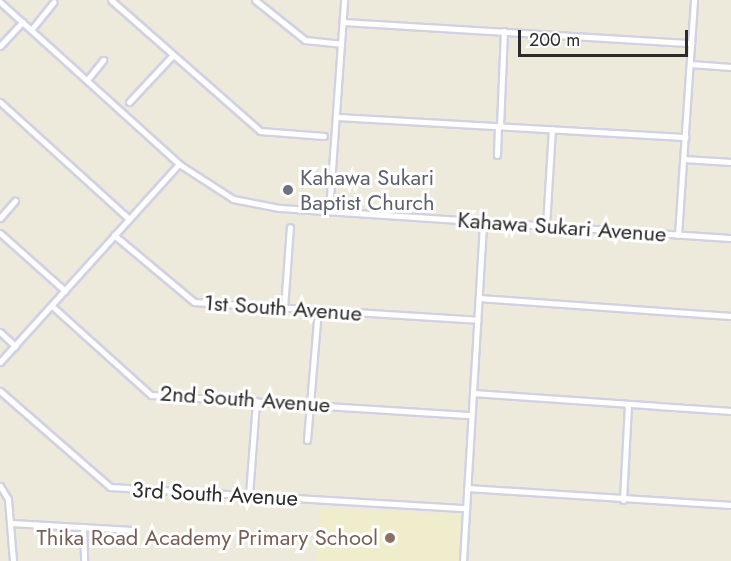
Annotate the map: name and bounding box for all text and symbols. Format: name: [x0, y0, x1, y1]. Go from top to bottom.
scale bar: [521, 18, 690, 56]
text: 200 m: [529, 27, 580, 53]
place label: Kahawa Sukari Baptist Church: [300, 164, 435, 216]
marker: Kahawa Sukari Baptist Church: [281, 183, 295, 197]
street label: Kahawa Sukari Avenue: [457, 207, 667, 247]
street label: 1st South Avenue: [203, 289, 363, 327]
street label: 2nd South Avenue: [159, 380, 331, 418]
street label: 3rd South Avenue: [131, 476, 299, 512]
place label: Thika Road Academy Primary School: [36, 525, 378, 551]
marker: Thika Road Academy Primary School: [383, 531, 397, 545]

